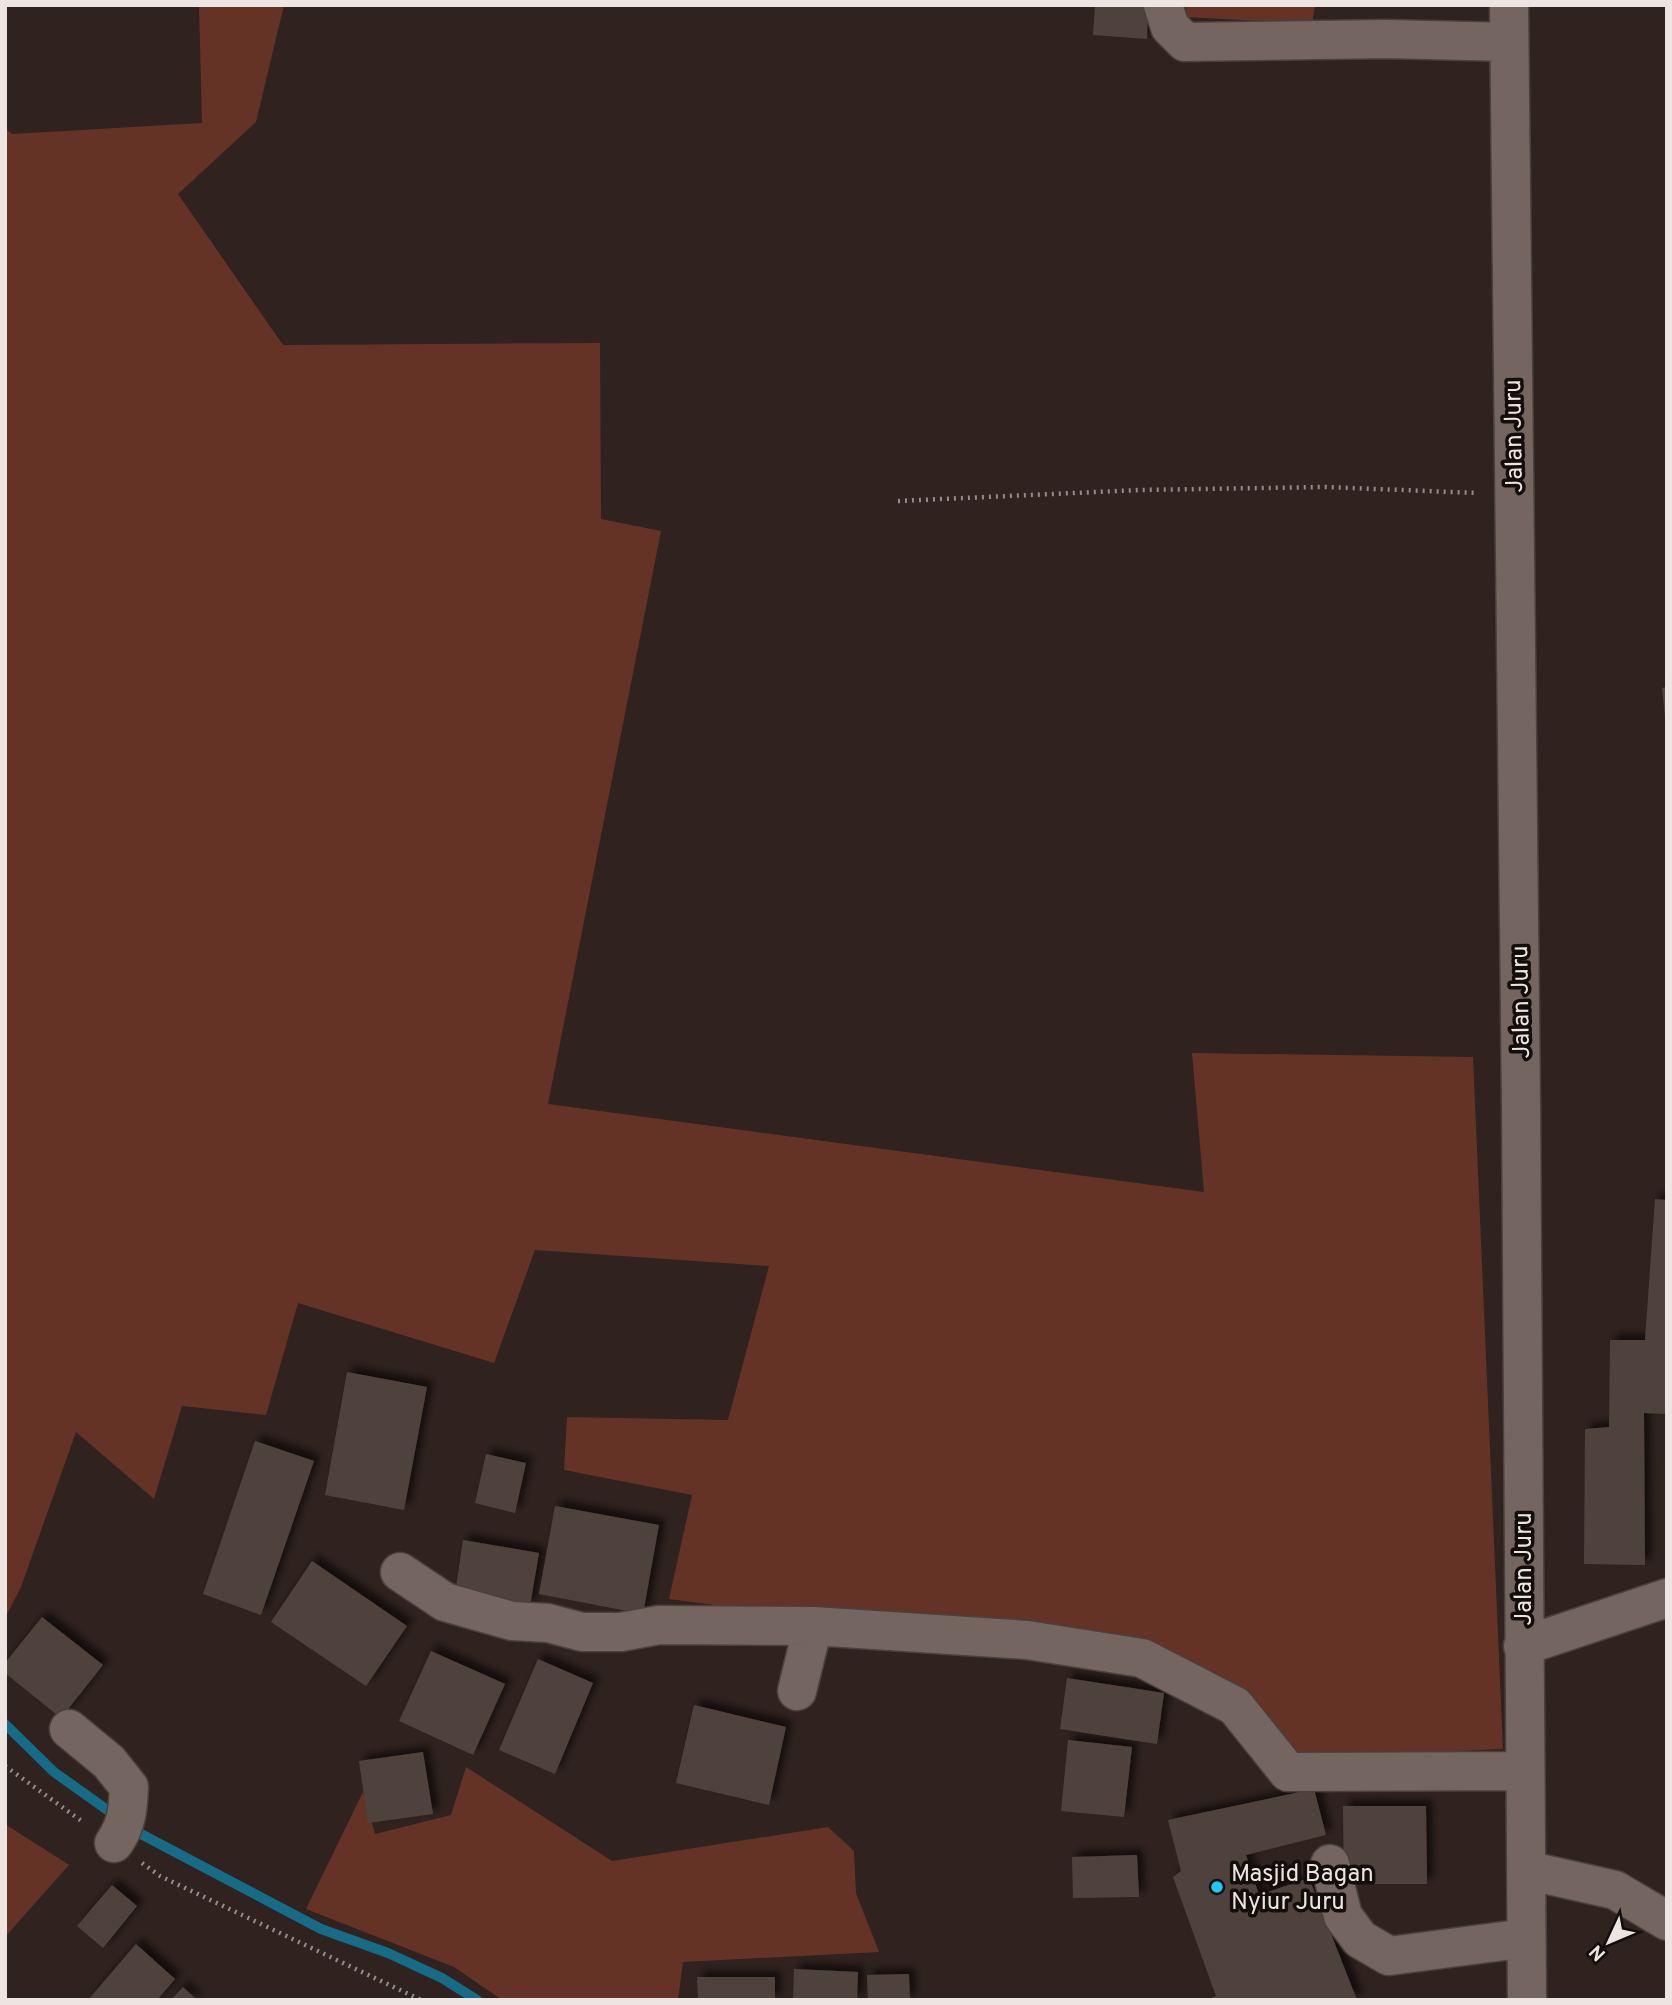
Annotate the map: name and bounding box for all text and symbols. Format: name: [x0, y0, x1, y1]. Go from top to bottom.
street label: Jalan Juru: [1499, 379, 1531, 493]
street label: Jalan Juru: [1506, 945, 1538, 1059]
street label: Jalan Juru: [1510, 1512, 1540, 1626]
place label: Masjid Bagan Nyiur Juru: [1231, 1860, 1374, 1918]
marker: Masjid Bagan Nyiur Juru: [1209, 1879, 1225, 1895]
north arrow: [1574, 1907, 1644, 1977]
text: N: [1585, 1939, 1612, 1966]

